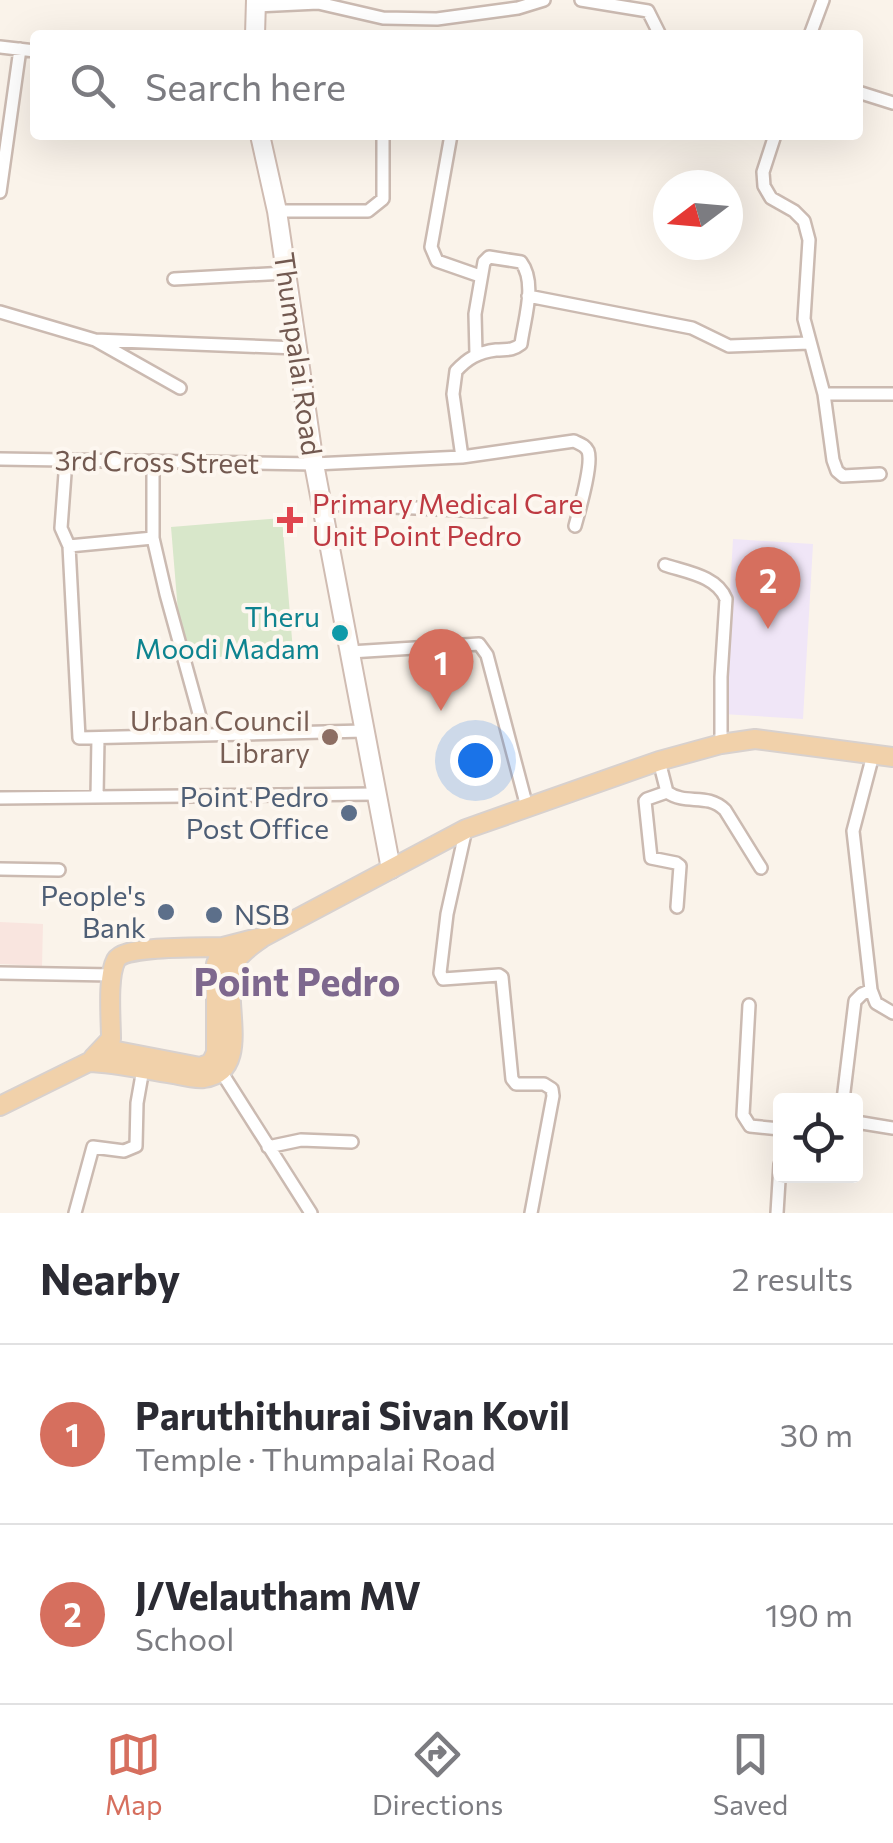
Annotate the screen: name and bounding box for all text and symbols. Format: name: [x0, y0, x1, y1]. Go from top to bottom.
search box: [30, 30, 863, 140]
icon: search: [65, 58, 120, 113]
text: Search here: [145, 62, 346, 109]
north arrow: [653, 170, 743, 260]
street label: Thumpalai Road: [268, 250, 330, 458]
street label: 3rd Cross Street: [54, 442, 260, 480]
place label: Primary Medical Care Unit Point Pedro: [312, 486, 583, 552]
marker: Primary Medical Care Unit Point Pedro: [277, 507, 303, 533]
pin: 2: [736, 546, 800, 629]
place label: Theru Moodi Madam: [135, 599, 320, 665]
marker: Theru Moodi Madam: [329, 622, 351, 644]
pin: 1: [408, 628, 474, 711]
place label: Urban Council Library: [130, 703, 310, 769]
marker: Urban Council Library: [319, 726, 341, 748]
your location: [450, 735, 501, 786]
place label: Point Pedro Post Office: [180, 779, 329, 845]
marker: Point Pedro Post Office: [338, 802, 360, 824]
place label: People's Bank: [41, 878, 146, 944]
place label: NSB: [234, 897, 290, 931]
marker: People's Bank: [155, 901, 177, 923]
marker: NSB: [203, 904, 225, 926]
district label: Point Pedro: [194, 957, 400, 1004]
map controls: [773, 1093, 863, 1183]
button: locate: [773, 1093, 863, 1183]
text: Nearby: [40, 1252, 180, 1304]
text: 2 results: [732, 1258, 853, 1298]
text: Paruthithurai Sivan Kovil: [135, 1391, 570, 1438]
text: 1: [65, 1414, 80, 1454]
text: 30 m: [780, 1414, 853, 1454]
text: Temple · Thumpalai Road: [135, 1438, 496, 1478]
text: J/Velautham MV: [135, 1571, 421, 1618]
text: 2: [63, 1594, 82, 1634]
text: 190 m: [765, 1594, 853, 1634]
text: School: [135, 1618, 234, 1658]
tab: Map: [105, 1727, 162, 1821]
tab: Directions: [372, 1727, 503, 1821]
tab: Saved: [713, 1727, 788, 1821]

